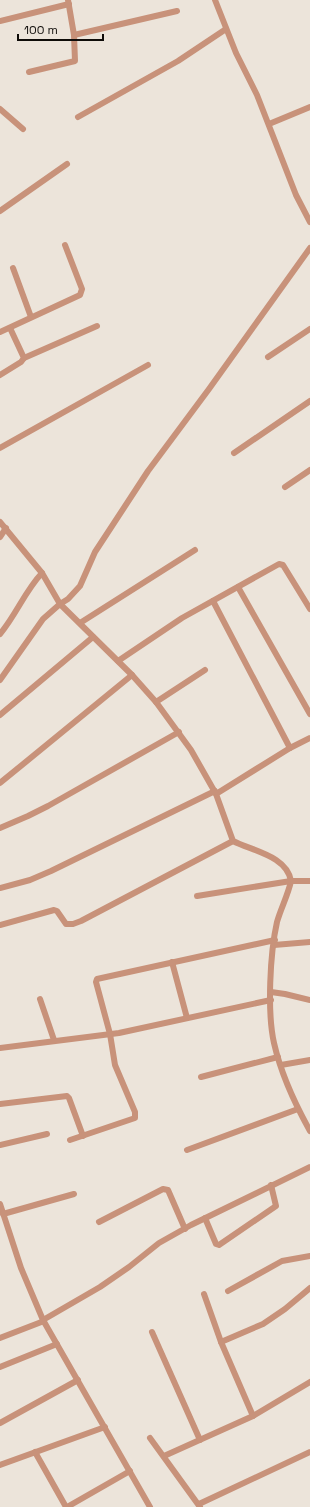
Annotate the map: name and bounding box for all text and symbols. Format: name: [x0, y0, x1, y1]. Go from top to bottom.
scale bar: [18, 16, 103, 42]
text: 100 m: [24, 22, 58, 38]

